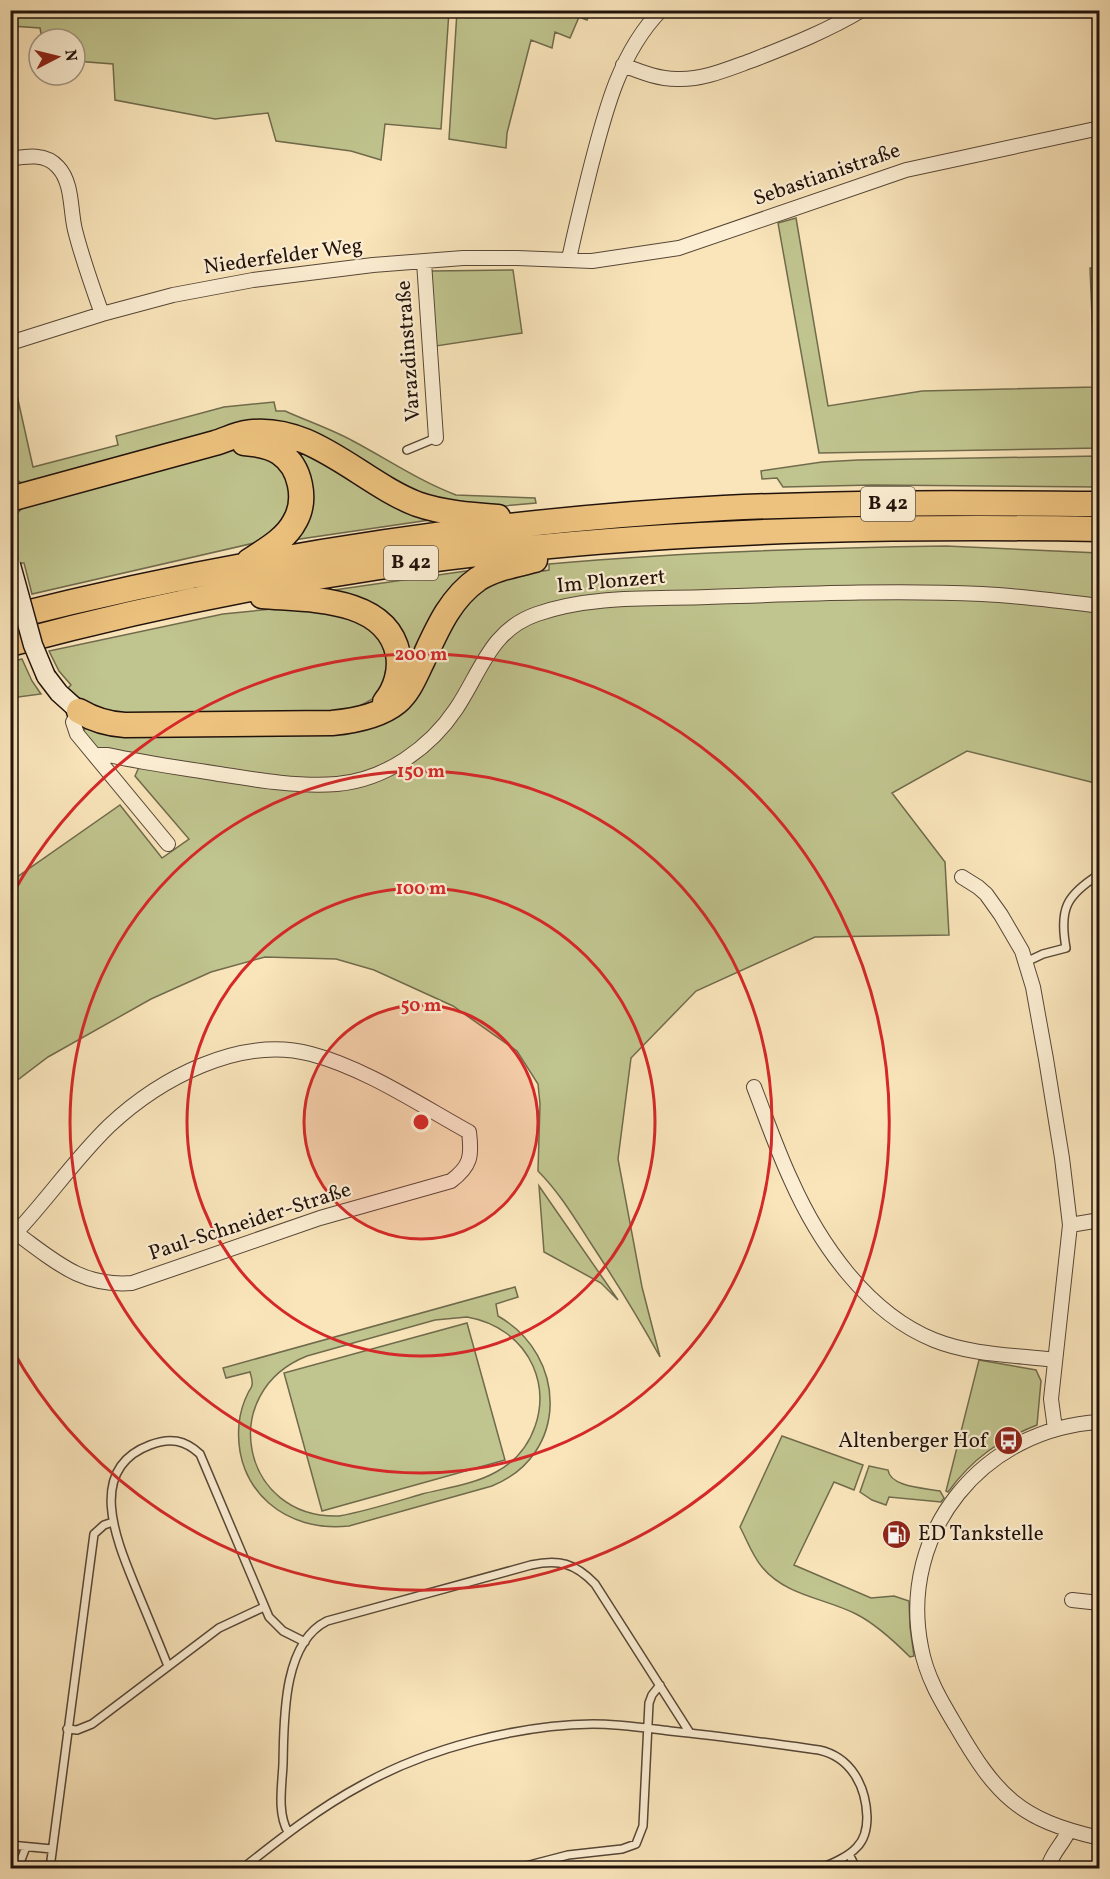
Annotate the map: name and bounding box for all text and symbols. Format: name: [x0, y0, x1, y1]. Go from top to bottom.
north arrow: [27, 27, 87, 87]
text: N: [58, 48, 82, 63]
street label: Sebastianistraße: [750, 136, 904, 214]
street label: Niederfelder Weg: [202, 231, 364, 283]
street label: Varazdinstraße: [390, 279, 428, 423]
road number: B 42: [861, 487, 915, 521]
road number: B 42: [384, 546, 438, 580]
street label: Im Plonzert: [555, 563, 667, 601]
text: 200 m: [395, 643, 447, 668]
text: 150 m: [397, 760, 445, 785]
text: 100 m: [396, 877, 446, 902]
text: 50 m: [401, 994, 441, 1019]
centre of rings: [411, 1112, 431, 1132]
street label: Paul-Schneider-Straße: [145, 1176, 355, 1268]
bus stop icon: Altenberger Hof: [992, 1425, 1024, 1457]
place label: Altenberger Hof: [838, 1427, 989, 1456]
fuel station icon: ED Tankstelle: [881, 1518, 913, 1550]
place label: ED Tankstelle: [918, 1520, 1044, 1549]

